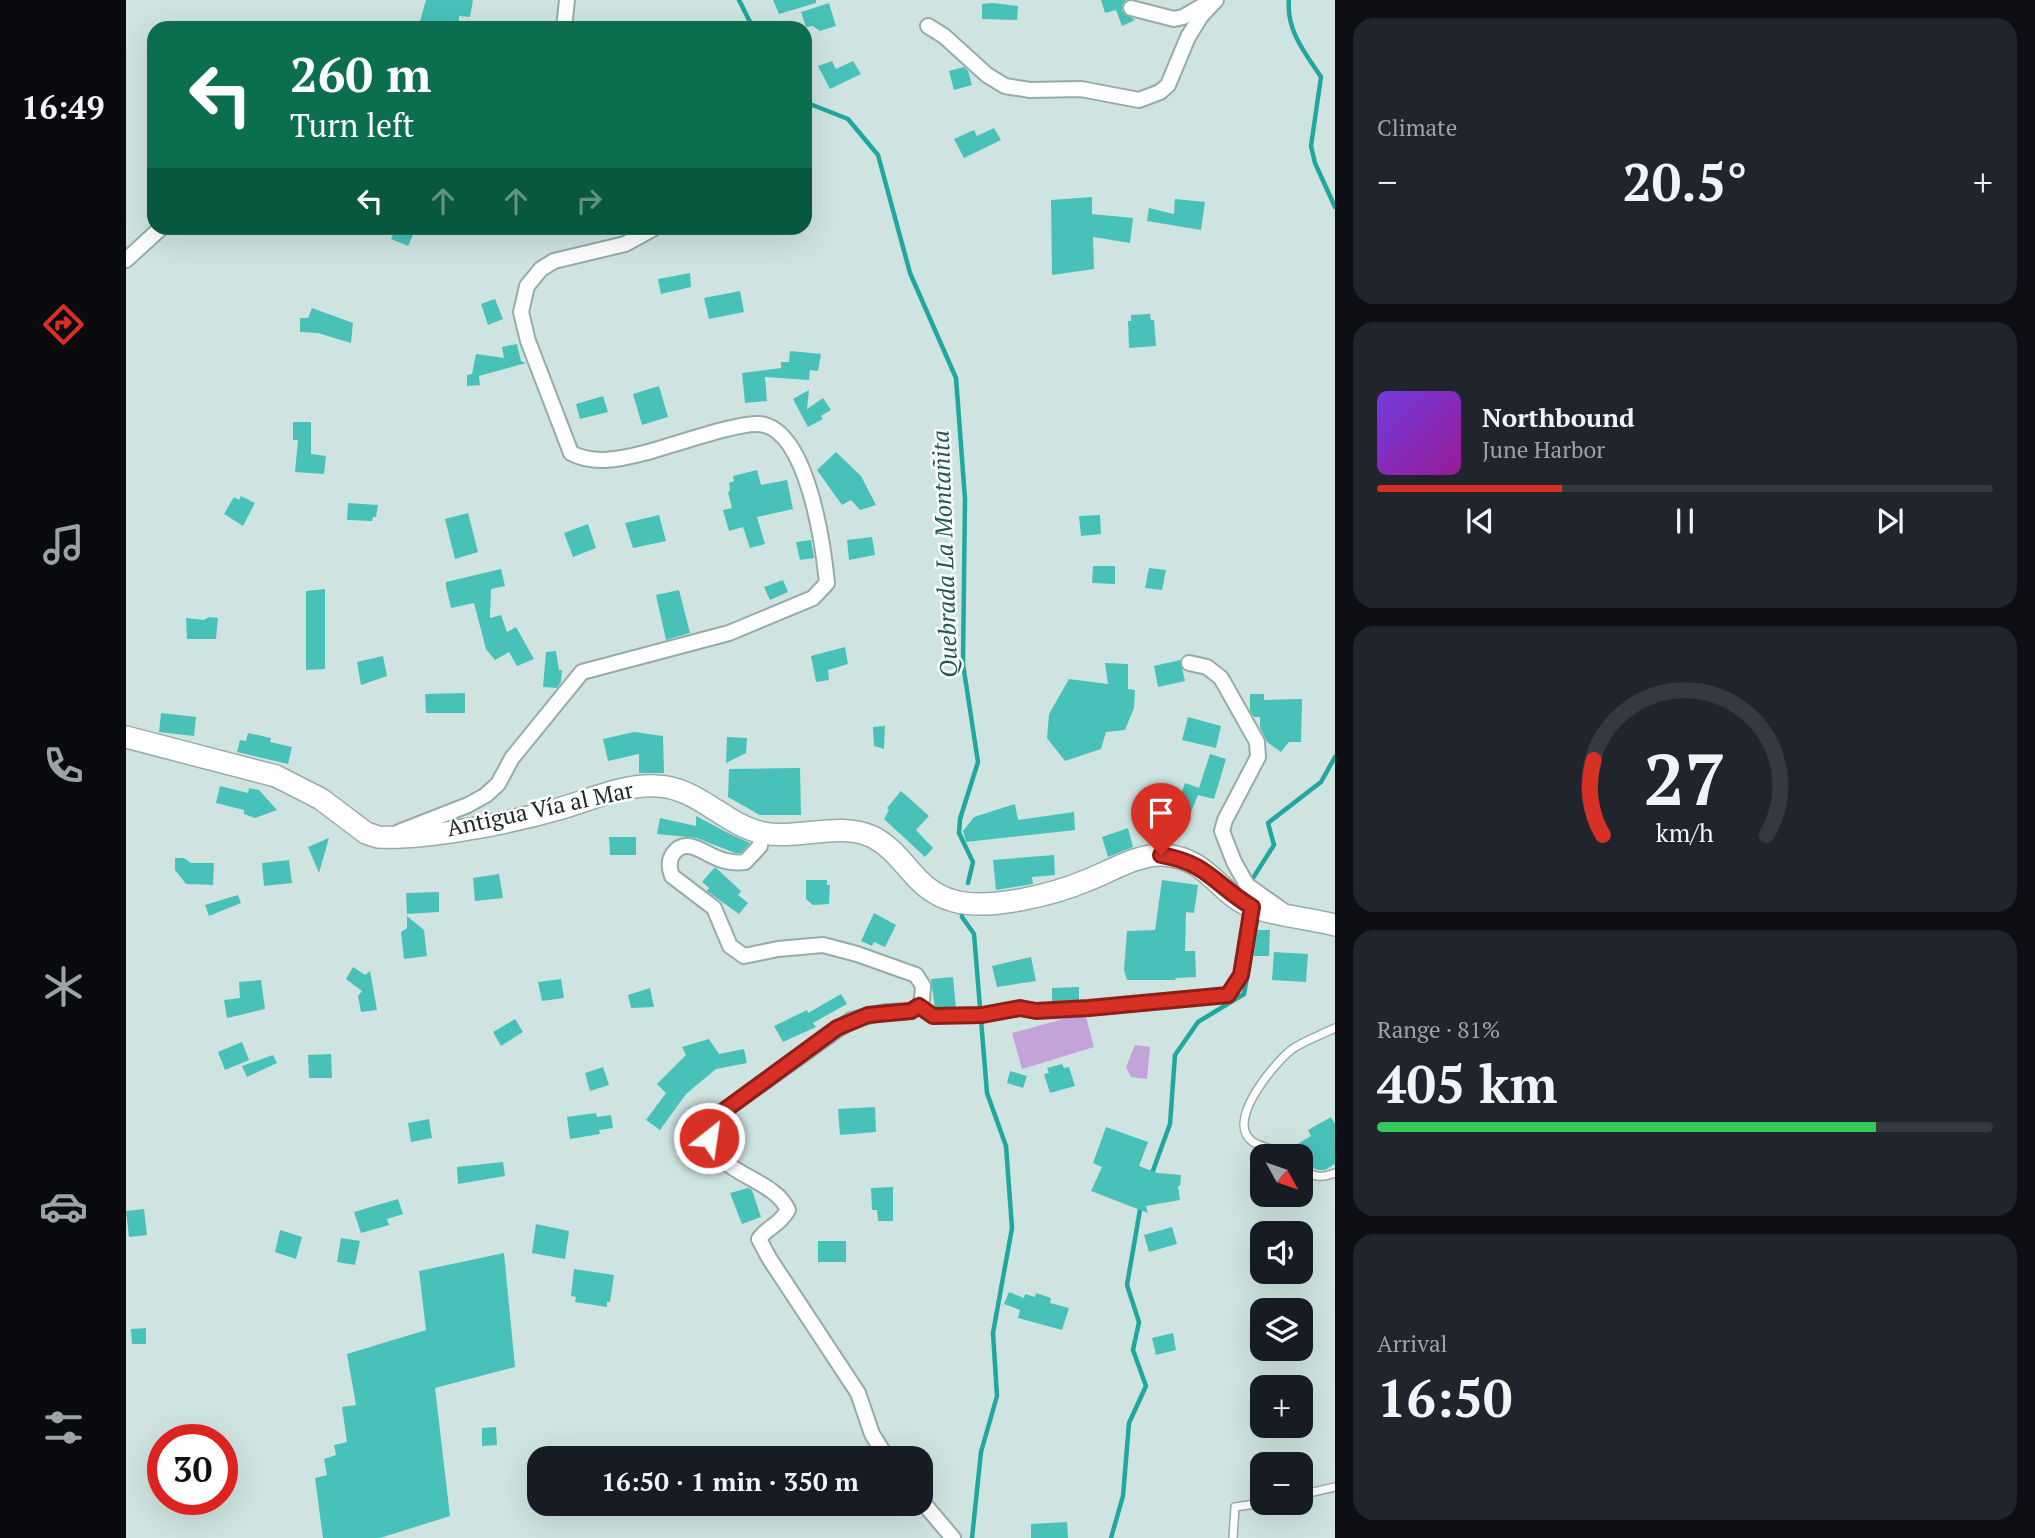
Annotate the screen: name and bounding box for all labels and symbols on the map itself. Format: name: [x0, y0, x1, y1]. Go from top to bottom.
water label: Quebrada La Montañita: [924, 430, 964, 678]
street label: Antigua Vía al Mar: [444, 774, 636, 843]
pin: [1131, 783, 1191, 855]
position arrow: [672, 1101, 746, 1175]
north arrow: [1250, 1144, 1312, 1208]
speed limit sign: 30: [147, 1424, 238, 1515]

